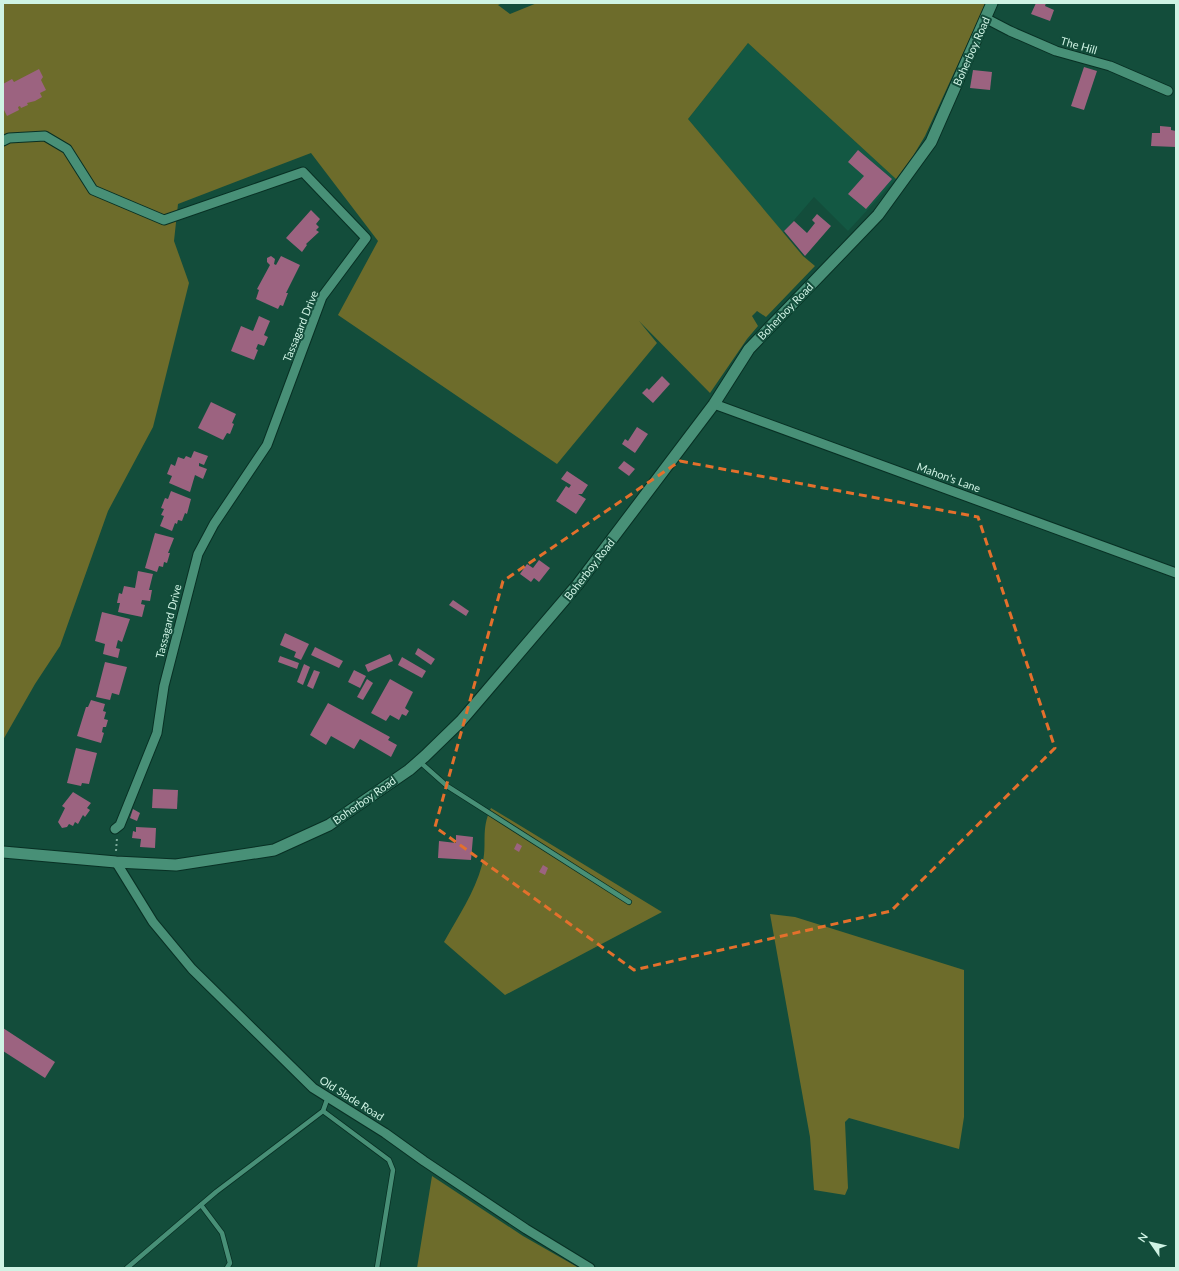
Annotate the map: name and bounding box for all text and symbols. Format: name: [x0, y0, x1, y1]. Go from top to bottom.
street label: Boherboy Road: [950, 15, 992, 87]
street label: The Hill: [1059, 34, 1099, 56]
street label: Boherboy Road: [755, 280, 815, 342]
street label: Tassagard Drive: [280, 288, 320, 364]
street label: Mahon's Lane: [915, 459, 983, 495]
street label: Boherboy Road: [561, 536, 617, 602]
street label: Tassagard Drive: [153, 582, 184, 659]
street label: Boherboy Road: [330, 773, 398, 827]
street label: Old Slade Road: [317, 1073, 387, 1123]
north arrow: [1131, 1223, 1171, 1263]
text: N: [1135, 1230, 1150, 1244]

